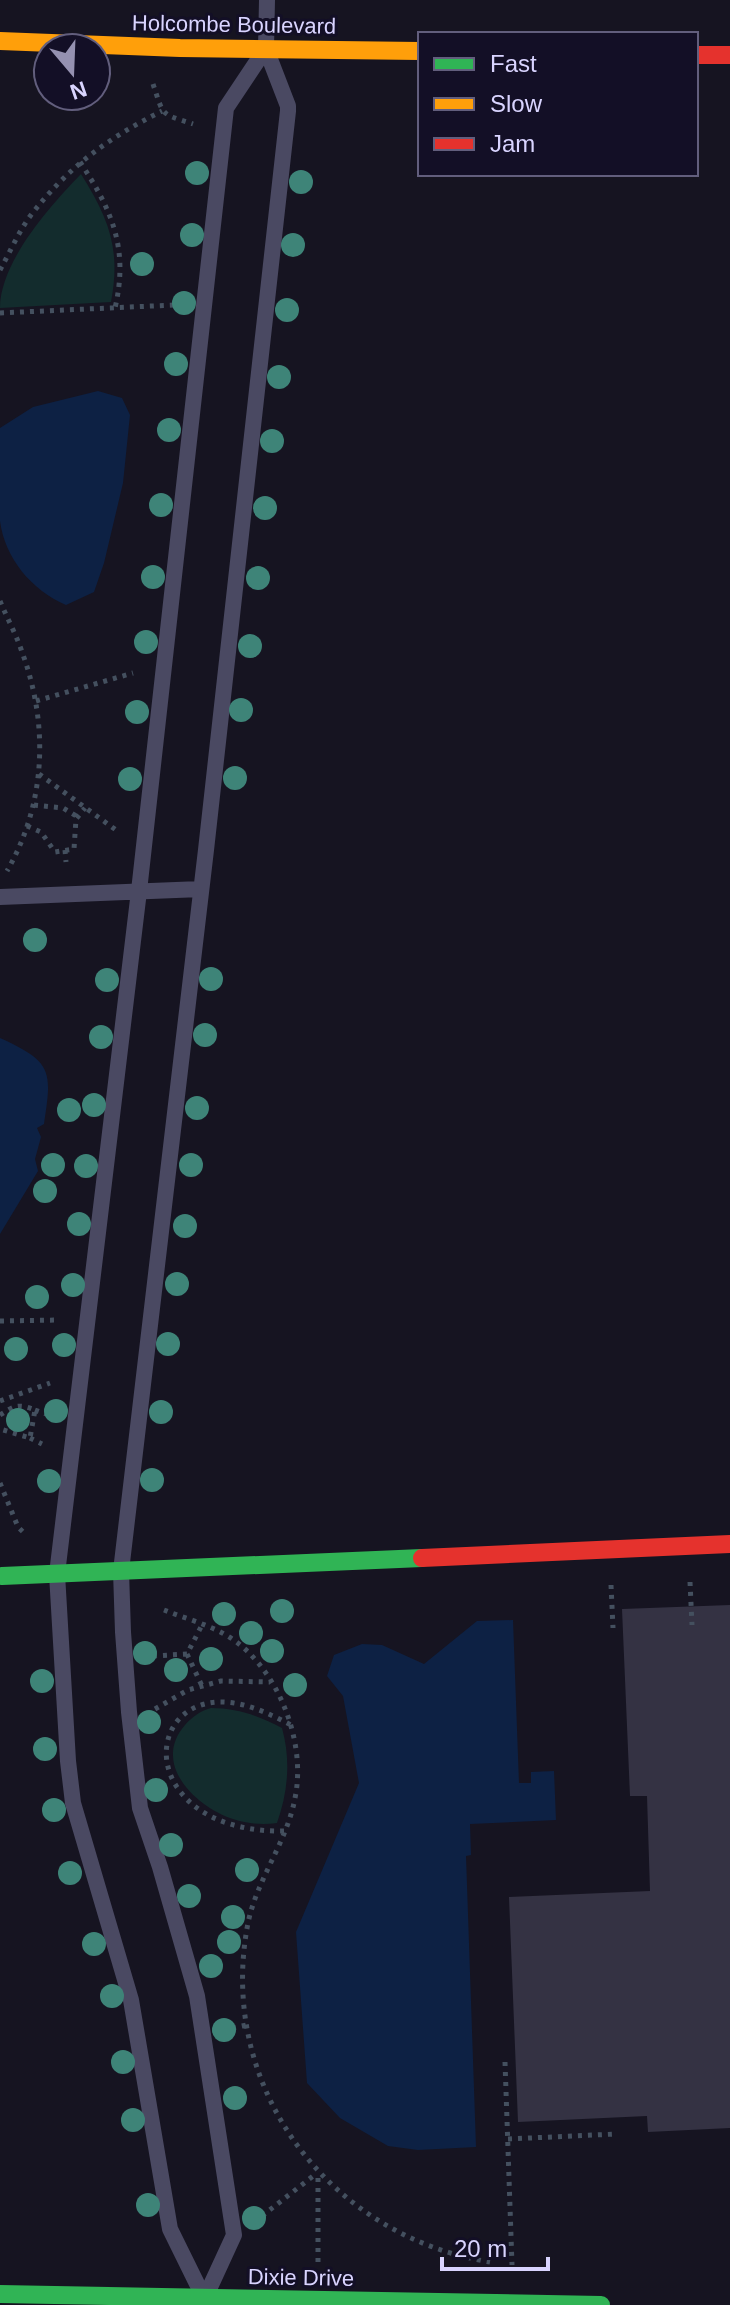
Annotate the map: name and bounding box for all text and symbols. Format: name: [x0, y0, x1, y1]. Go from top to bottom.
street label: Holcombe Boulevard: [132, 10, 336, 39]
north arrow: [32, 32, 112, 112]
legend: [418, 32, 698, 176]
text: Fast: [490, 50, 537, 77]
text: N: [67, 76, 90, 105]
text: Slow: [490, 90, 543, 117]
text: Jam: [490, 130, 535, 157]
scale bar: [442, 2221, 548, 2271]
text: 20 m: [454, 2235, 507, 2262]
street label: Dixie Drive: [248, 2264, 354, 2291]

